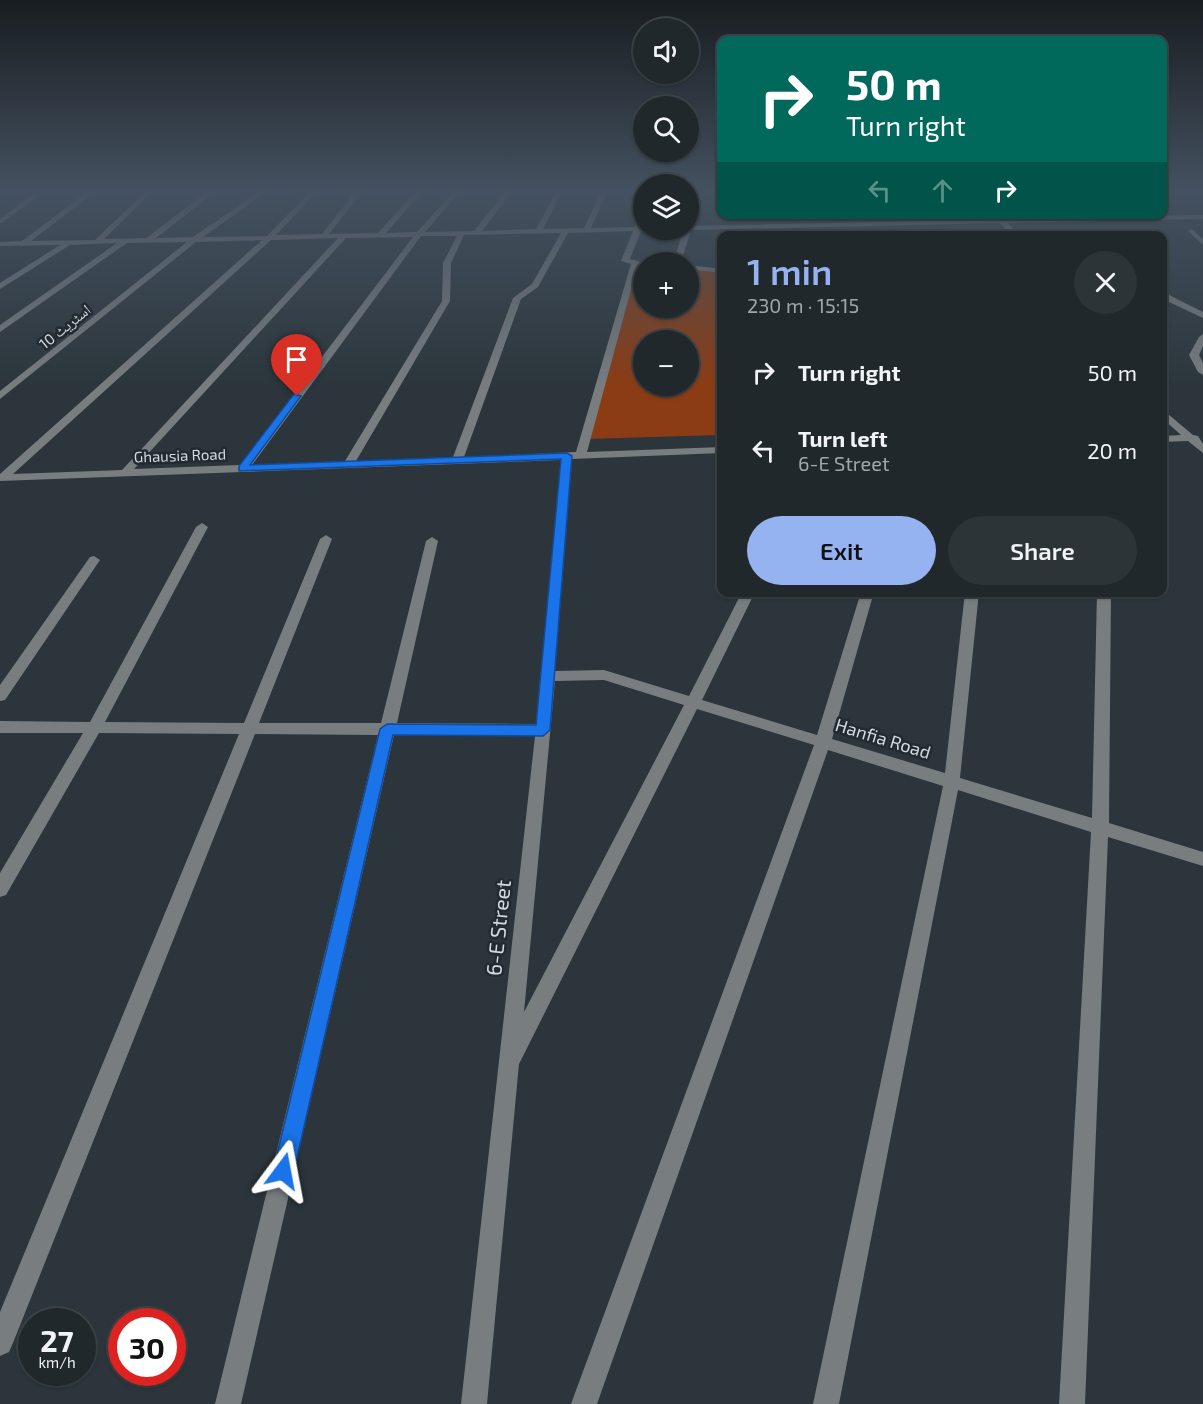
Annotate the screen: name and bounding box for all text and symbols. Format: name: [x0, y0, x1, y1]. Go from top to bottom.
map controls: [633, 18, 699, 396]
button: sound: [633, 18, 699, 84]
text: 50 m: [846, 58, 942, 108]
icon: right: [747, 60, 825, 138]
button: search: [633, 96, 699, 162]
text: Turn right: [846, 109, 966, 141]
button: layers: [633, 174, 699, 240]
icon: left: [863, 174, 896, 207]
icon: ahead: [926, 174, 959, 207]
icon: right: [989, 174, 1022, 207]
text: 1 min: [747, 249, 832, 292]
button: close: [1074, 251, 1137, 314]
button: +: [633, 252, 699, 318]
text: 230 m · 15:15: [747, 293, 859, 317]
street label: اسٹریٹ 10: [35, 300, 94, 353]
button: −: [633, 330, 699, 396]
pin: [271, 334, 322, 396]
icon: arrive: [280, 343, 313, 376]
icon: right: [747, 356, 780, 389]
text: Turn right: [798, 359, 900, 385]
text: 50 m: [1088, 359, 1137, 385]
text: Turn left: [798, 425, 887, 451]
icon: left: [747, 434, 780, 467]
text: 20 m: [1087, 437, 1137, 463]
street label: Ghausia Road: [133, 444, 226, 466]
text: 6-E Street: [798, 451, 890, 475]
button: Exit: [747, 516, 936, 585]
button: Share: [948, 516, 1137, 585]
street label: Hanfia Road: [833, 713, 934, 763]
street label: 6-E Street: [480, 879, 515, 977]
position arrow: [251, 1139, 315, 1203]
speed limit sign: 30: [108, 1308, 186, 1386]
text: 27: [40, 1322, 74, 1358]
text: km/h: [38, 1353, 76, 1371]

